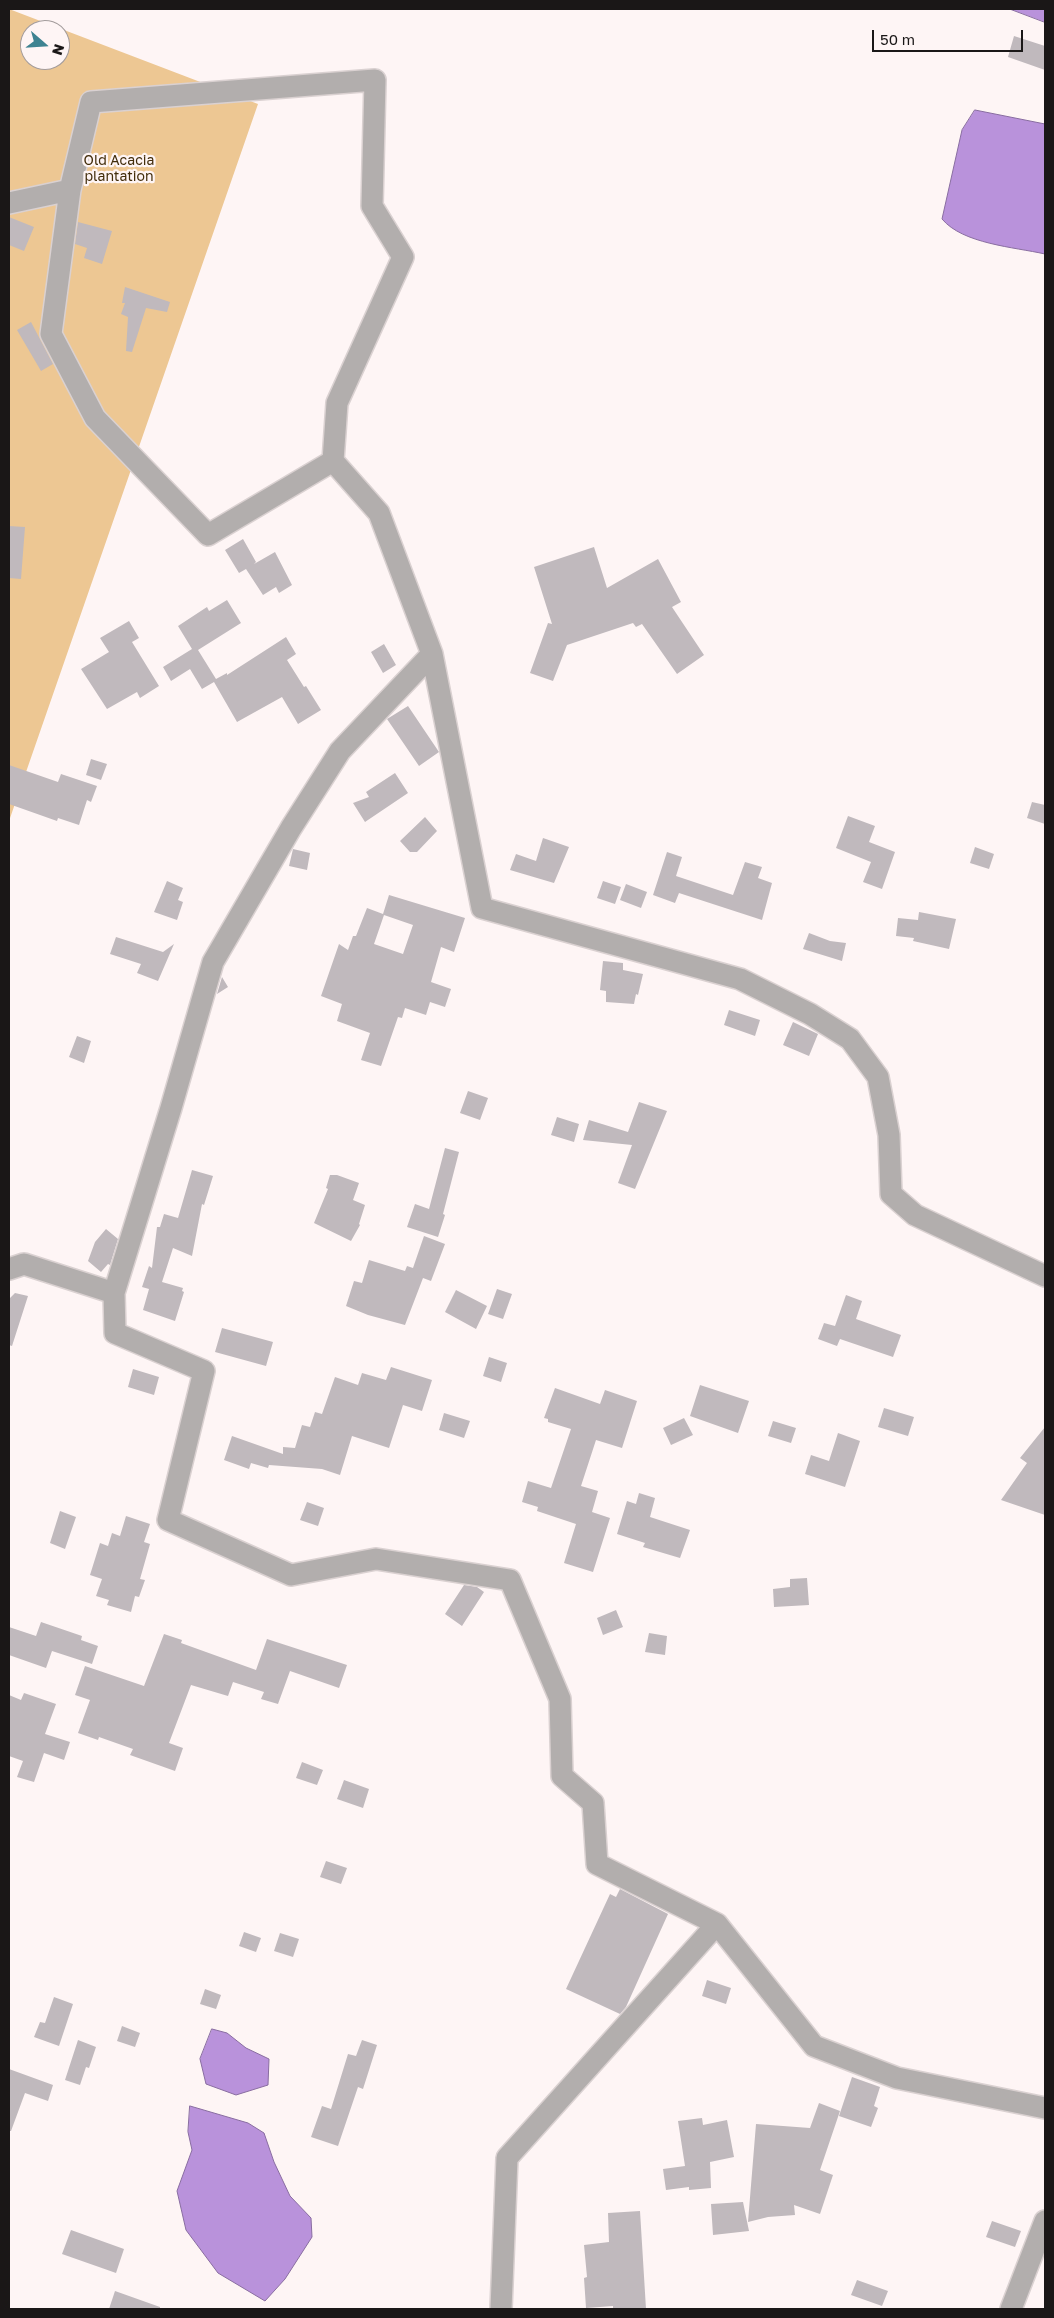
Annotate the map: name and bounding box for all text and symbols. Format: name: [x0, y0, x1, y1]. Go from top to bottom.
north arrow: [20, 20, 70, 70]
scale bar: [874, 20, 1025, 52]
text: 50 m: [880, 30, 915, 48]
text: N: [49, 42, 68, 58]
park label: Old Acacia plantation: [84, 153, 154, 186]

